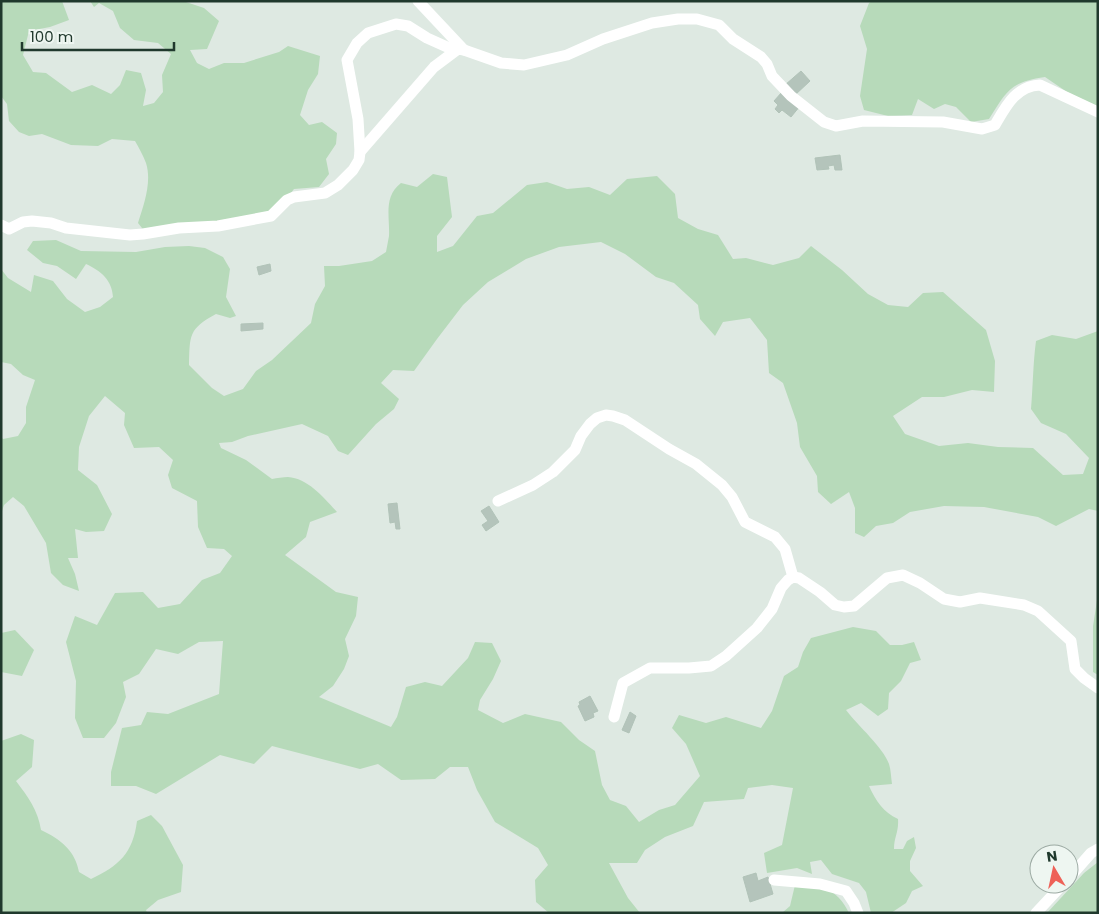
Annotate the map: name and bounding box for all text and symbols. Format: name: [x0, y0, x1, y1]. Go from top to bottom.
scale bar: [22, 20, 175, 52]
text: 100 m: [30, 26, 73, 47]
north arrow: [1029, 844, 1079, 894]
text: N: [1045, 845, 1059, 867]

